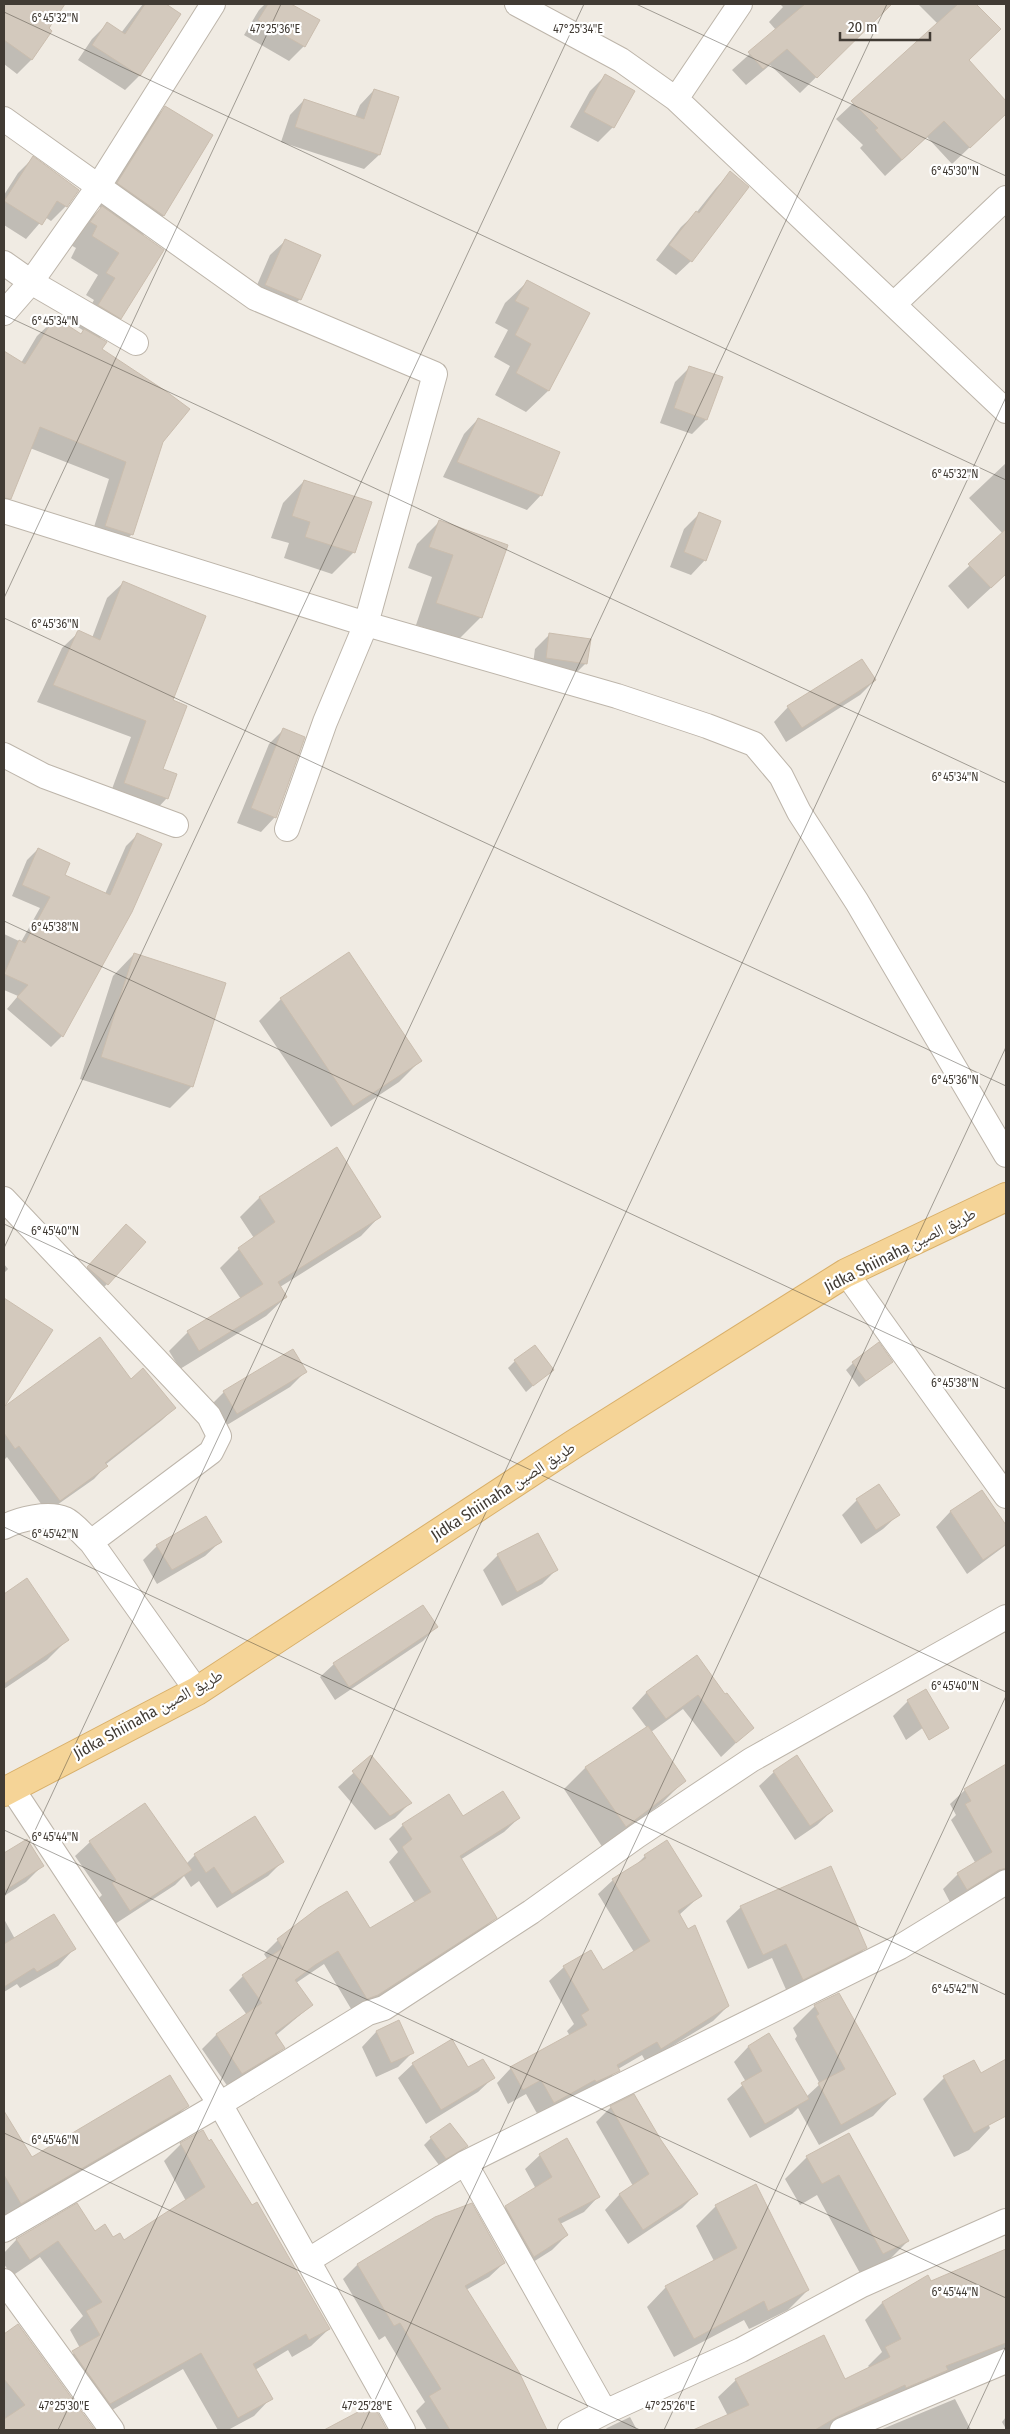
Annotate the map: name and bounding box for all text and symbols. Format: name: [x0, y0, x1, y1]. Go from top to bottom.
scale bar: [840, 10, 930, 42]
text: 6°45'32"N: [31, 11, 79, 25]
text: 20 m: [848, 18, 878, 36]
text: 47°25'36"E: [250, 22, 301, 36]
text: 47°25'34"E: [553, 22, 603, 36]
text: 6°45'30"N: [931, 164, 979, 178]
text: 6°45'34"N: [31, 314, 79, 328]
text: 6°45'32"N: [931, 467, 979, 481]
text: 6°45'36"N: [31, 617, 79, 631]
text: 6°45'34"N: [931, 770, 979, 784]
text: 6°45'38"N: [31, 920, 79, 934]
text: 6°45'36"N: [931, 1073, 979, 1087]
street label: Jidka Shiinaha طريق الصين: [821, 1203, 980, 1297]
text: 6°45'40"N: [31, 1224, 79, 1238]
text: 6°45'38"N: [931, 1376, 979, 1390]
street label: Jidka Shiinaha طريق الصين: [427, 1437, 579, 1546]
text: 6°45'42"N: [31, 1527, 79, 1541]
street label: Jidka Shiinaha طريق الصين: [70, 1665, 226, 1764]
text: 6°45'40"N: [931, 1679, 979, 1693]
text: 6°45'44"N: [31, 1830, 79, 1844]
text: 6°45'42"N: [931, 1982, 979, 1996]
text: 6°45'46"N: [31, 2133, 79, 2147]
text: 6°45'44"N: [931, 2285, 979, 2299]
text: 47°25'30"E: [39, 2399, 90, 2413]
text: 47°25'28"E: [342, 2399, 393, 2413]
text: 47°25'26"E: [645, 2399, 695, 2413]

